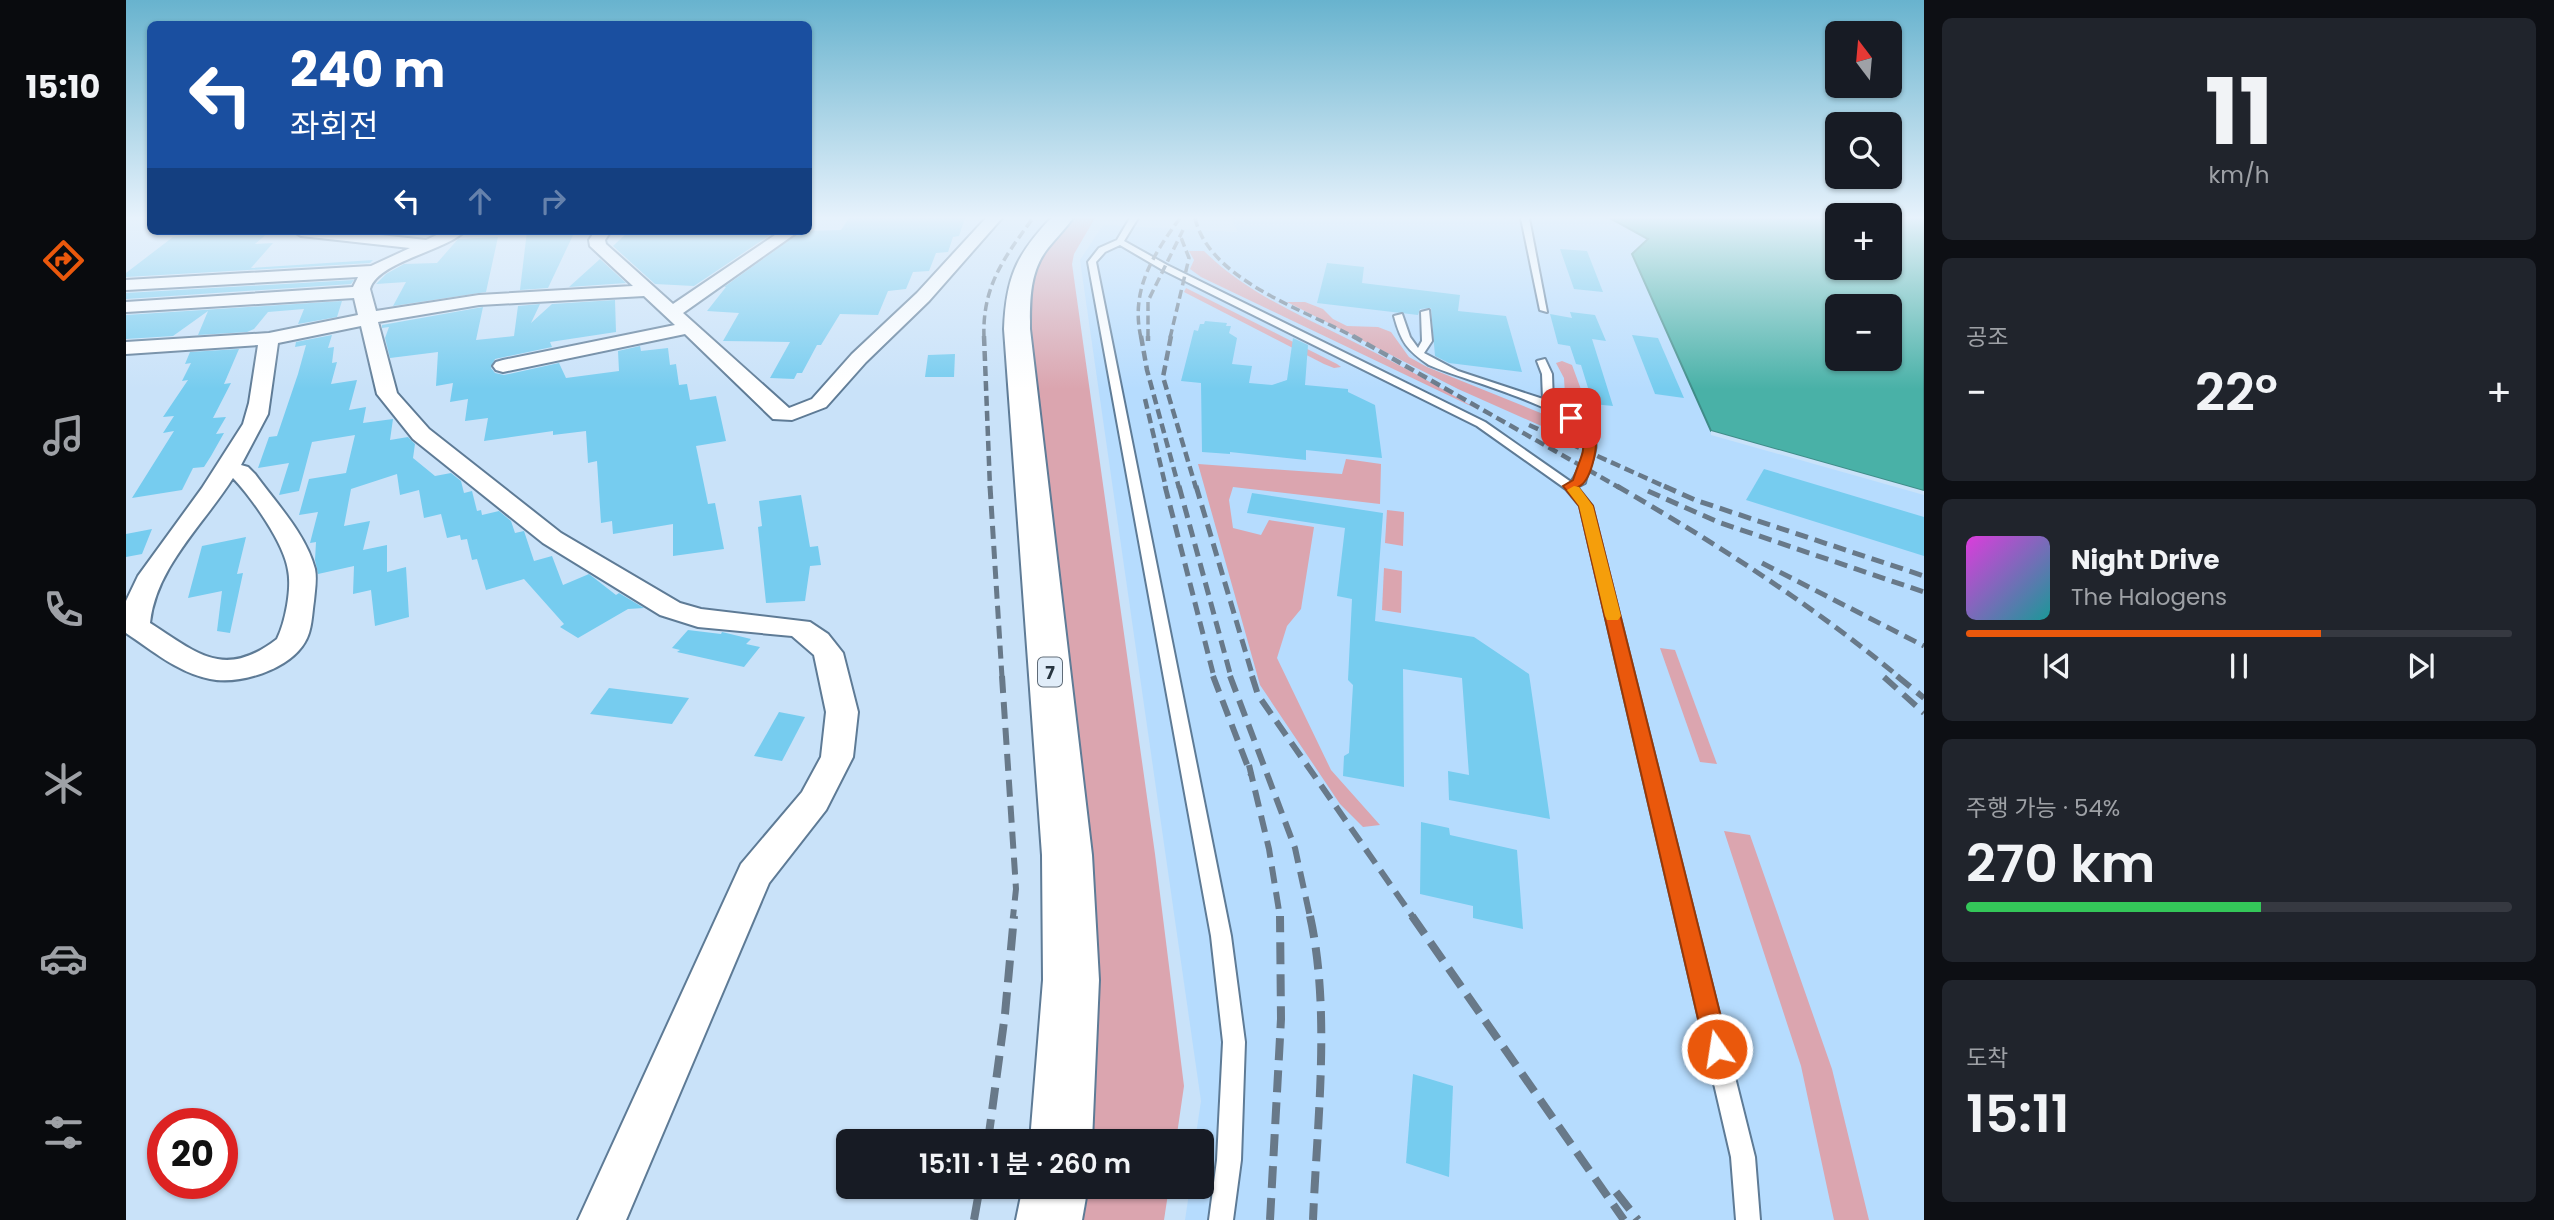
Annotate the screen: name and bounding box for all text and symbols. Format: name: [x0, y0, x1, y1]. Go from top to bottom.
north arrow: [1825, 21, 1902, 98]
map controls: [1825, 21, 1902, 371]
text: 240 m: [290, 36, 445, 104]
text: 11: [2205, 48, 2273, 176]
icon: left: [175, 49, 266, 140]
text: 15:10: [26, 64, 100, 109]
text: 좌회전: [290, 103, 378, 148]
button: search: [1825, 112, 1902, 189]
text: km/h: [2208, 159, 2270, 191]
icon: left: [388, 182, 426, 220]
icon: ahead: [461, 182, 499, 220]
icon: right: [534, 182, 572, 220]
button: +: [1825, 203, 1902, 280]
icon: directions: [39, 236, 88, 285]
button: −: [1825, 294, 1902, 371]
text: 공조: [1966, 321, 2008, 353]
text: 22°: [2195, 356, 2278, 429]
text: −: [1966, 366, 1987, 419]
text: +: [2486, 366, 2512, 419]
pin: [1541, 388, 1601, 448]
icon: arrive: [1552, 399, 1590, 437]
icon: music: [39, 411, 88, 460]
text: Night Drive: [2071, 542, 2219, 578]
text: The Halogens: [2071, 581, 2227, 613]
icon: phone: [39, 585, 88, 634]
icon: previous: [2038, 647, 2076, 685]
icon: pause: [2220, 647, 2258, 685]
icon: next: [2402, 647, 2440, 685]
road number: 7: [1038, 658, 1062, 686]
icon: climate: [39, 759, 88, 808]
text: 주행 가능 · 54%: [1966, 792, 2120, 824]
text: 270 km: [1966, 827, 2155, 900]
icon: car: [39, 934, 88, 983]
position arrow: [1680, 1012, 1754, 1086]
text: 도착: [1966, 1042, 2008, 1074]
text: 15:11: [1966, 1077, 2070, 1150]
icon: filters: [39, 1108, 88, 1157]
speed limit sign: 20: [147, 1108, 238, 1199]
text: 15:11 · 1 분 · 260 m: [919, 1146, 1131, 1182]

